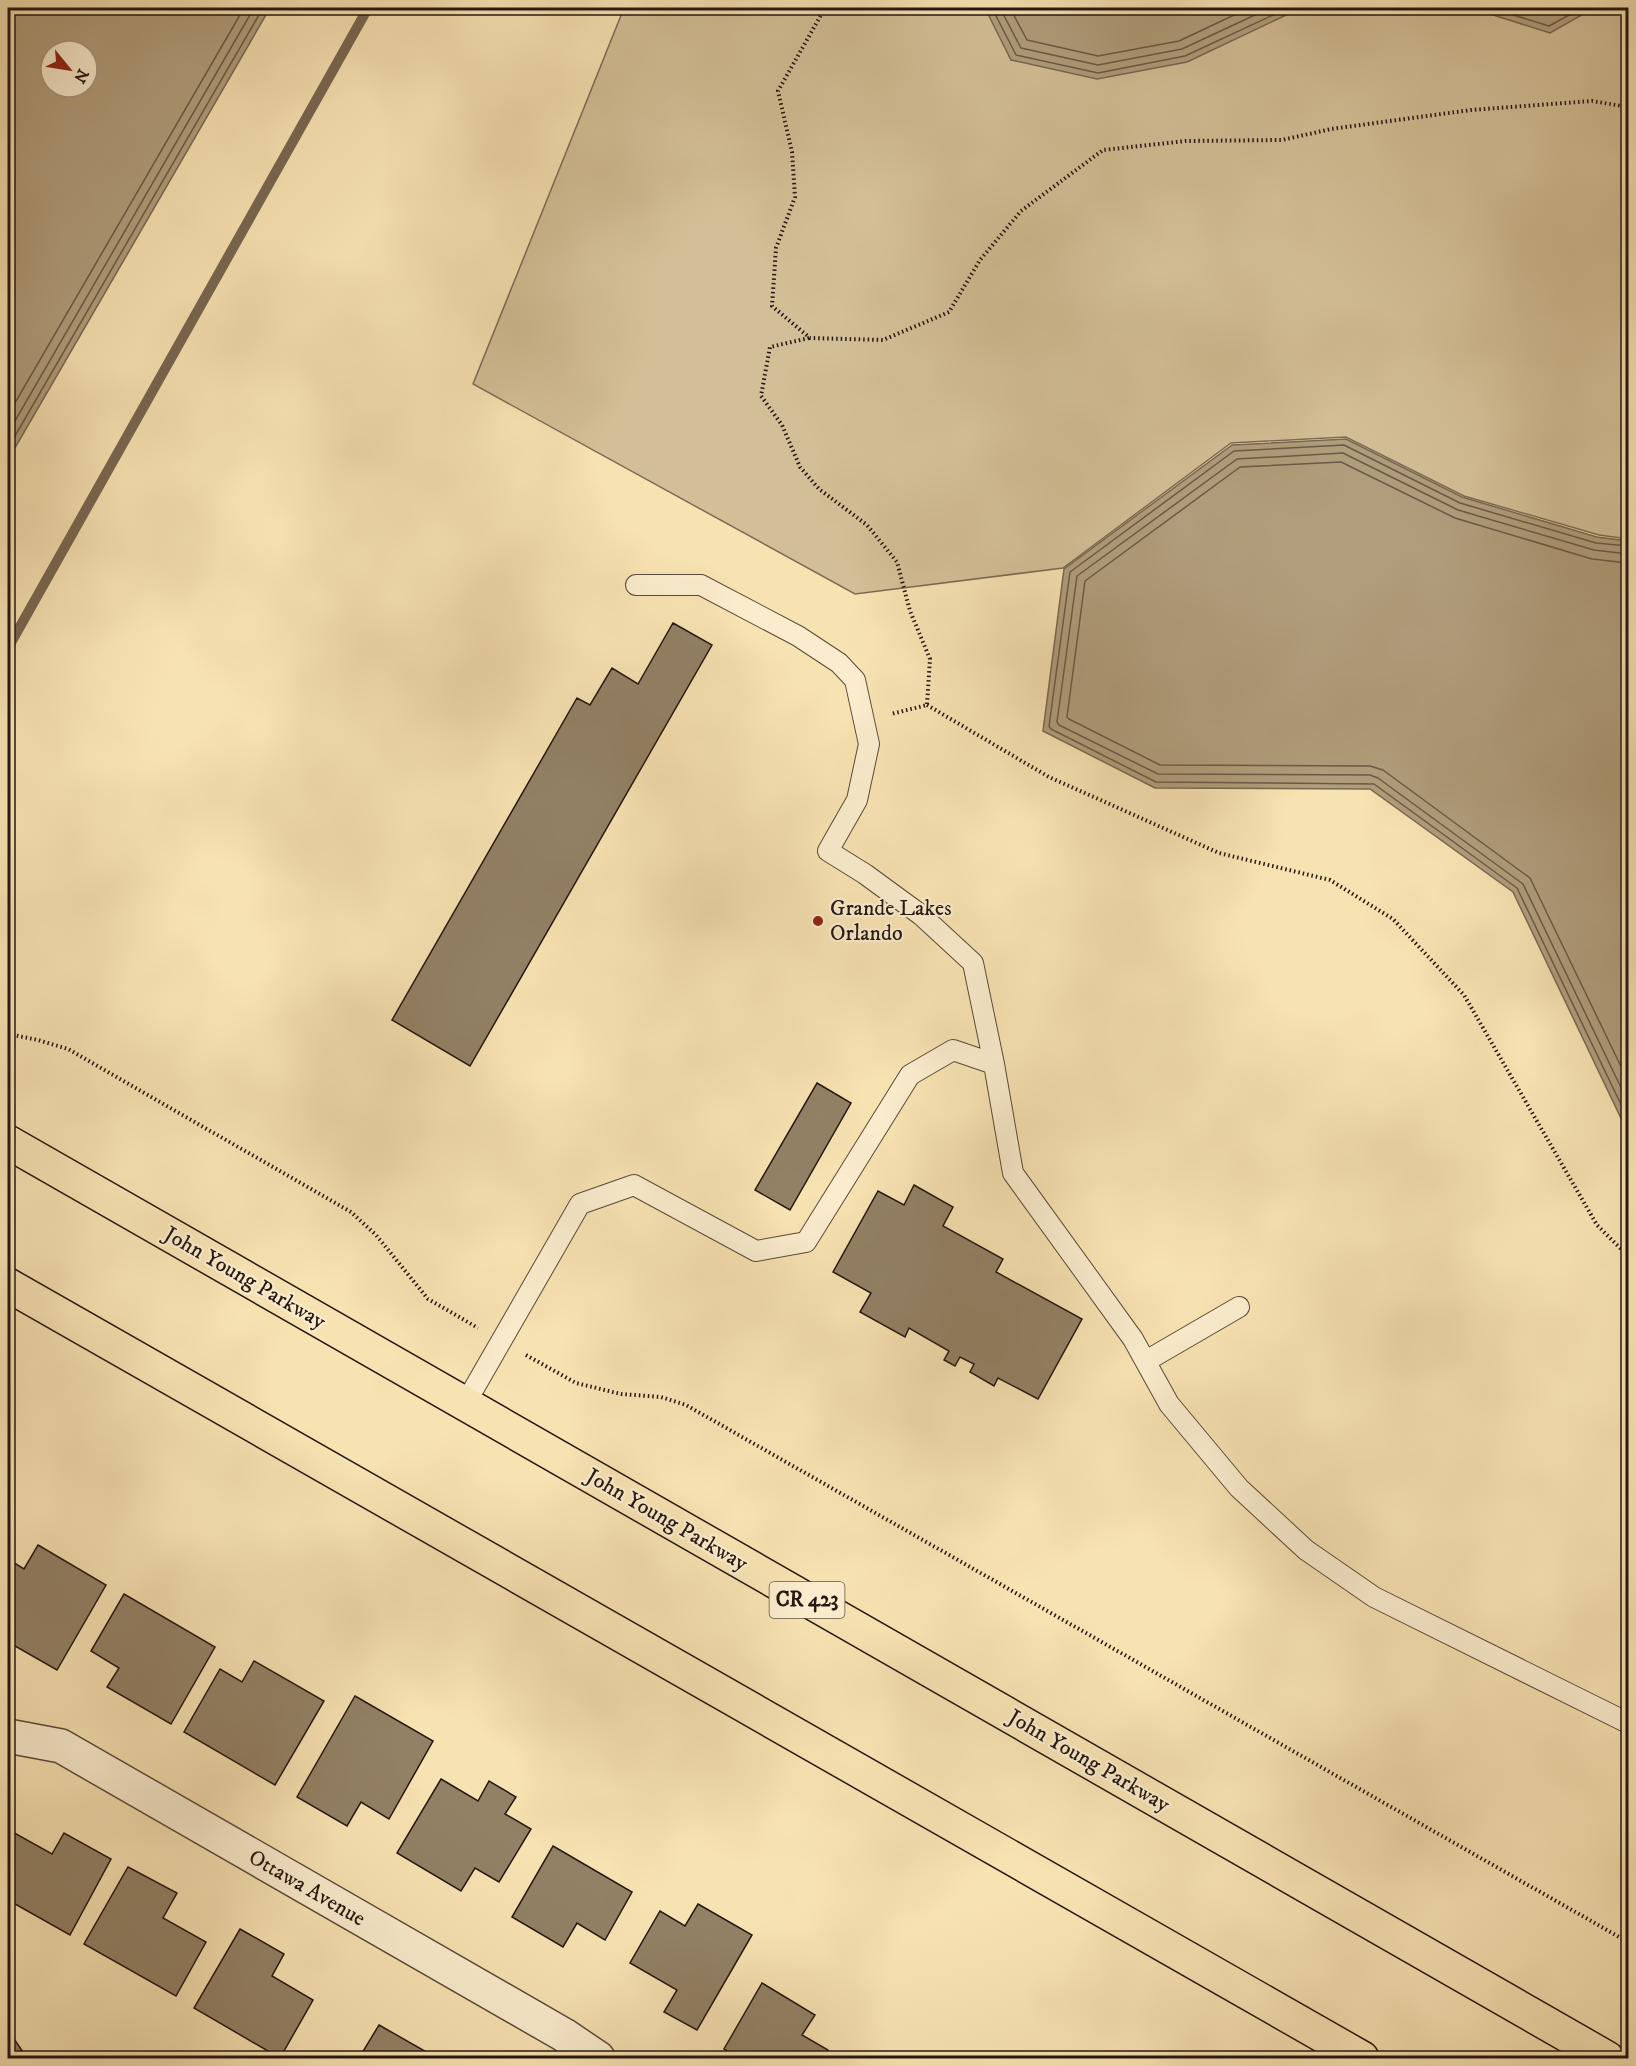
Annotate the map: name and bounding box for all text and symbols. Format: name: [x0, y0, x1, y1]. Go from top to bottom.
north arrow: [39, 39, 99, 99]
text: N: [69, 65, 93, 87]
place label: Grande Lakes Orlando: [830, 895, 952, 947]
marker: Grande Lakes Orlando: [811, 914, 825, 928]
street label: John Young Parkway: [158, 1220, 331, 1336]
street label: John Young Parkway: [580, 1462, 753, 1578]
road number: CR 423: [770, 1582, 844, 1618]
street label: John Young Parkway: [1002, 1703, 1175, 1819]
street label: Ottawa Avenue: [244, 1844, 370, 1932]

